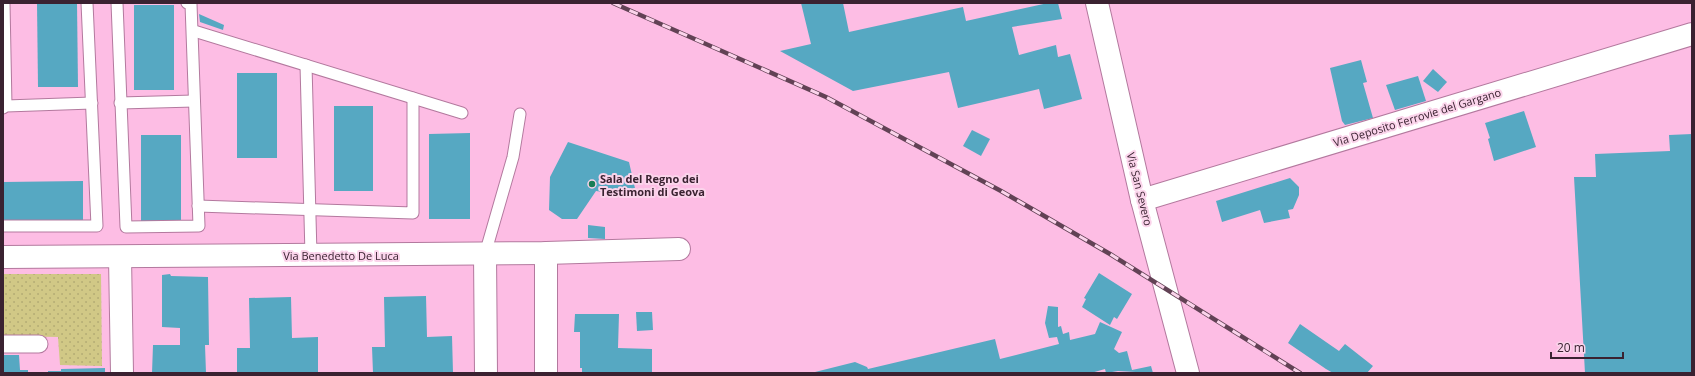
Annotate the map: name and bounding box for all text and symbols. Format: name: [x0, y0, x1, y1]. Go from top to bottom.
street label: Via Deposito Ferrovie del Gargano: [1331, 84, 1503, 150]
street label: Via San Severo: [1124, 151, 1156, 228]
place label: Sala del Regno dei Testimoni di Geova: [600, 171, 705, 199]
marker: Sala del Regno dei Testimoni di Geova: [587, 179, 597, 189]
street label: Via Benedetto De Luca: [283, 248, 399, 263]
scale bar: [1551, 334, 1623, 360]
text: 20 m: [1557, 339, 1585, 356]

